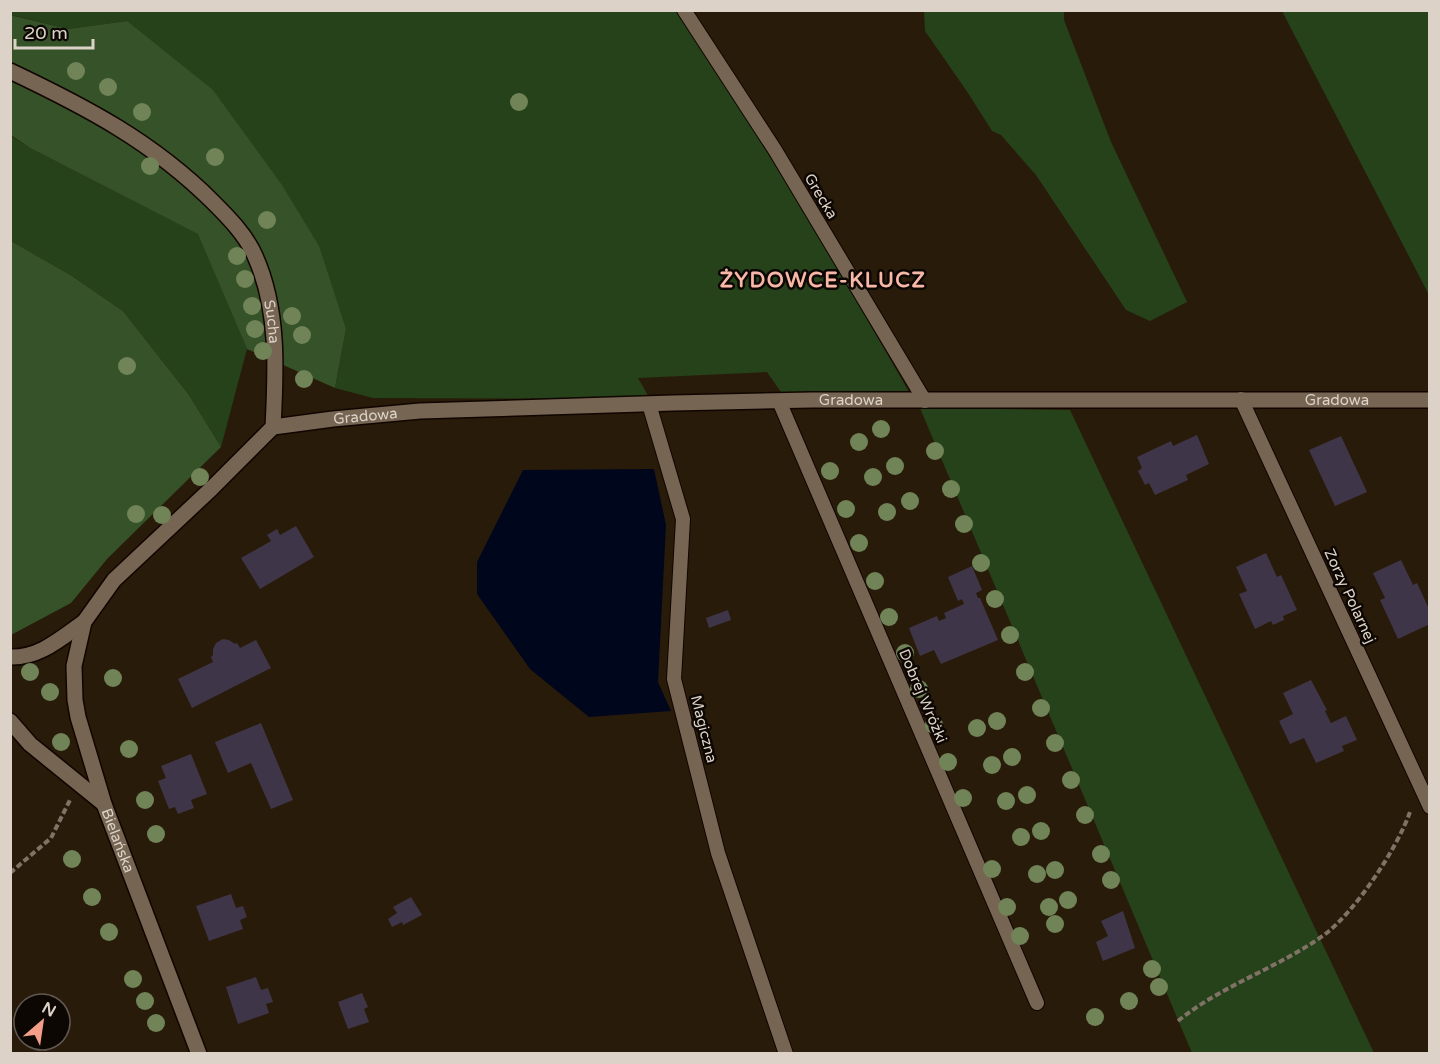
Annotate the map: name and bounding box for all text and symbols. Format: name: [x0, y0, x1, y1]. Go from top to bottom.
scale bar: [15, 12, 93, 50]
text: 20 m: [24, 22, 68, 44]
street label: Grecka: [800, 170, 842, 222]
district label: ŻYDOWCE-KLUCZ: [720, 268, 926, 293]
street label: Sucha: [260, 299, 283, 344]
street label: Gradowa: [819, 391, 883, 409]
street label: Gradowa: [1305, 391, 1369, 409]
street label: Gradowa: [333, 404, 398, 428]
street label: Zorzy Polarnej: [1320, 546, 1380, 646]
street label: Dobrej Wróżki: [895, 646, 951, 746]
street label: Magiczna: [687, 693, 721, 765]
street label: Bielańska: [98, 806, 138, 875]
north arrow: [12, 992, 72, 1052]
text: N: [38, 998, 59, 1022]

